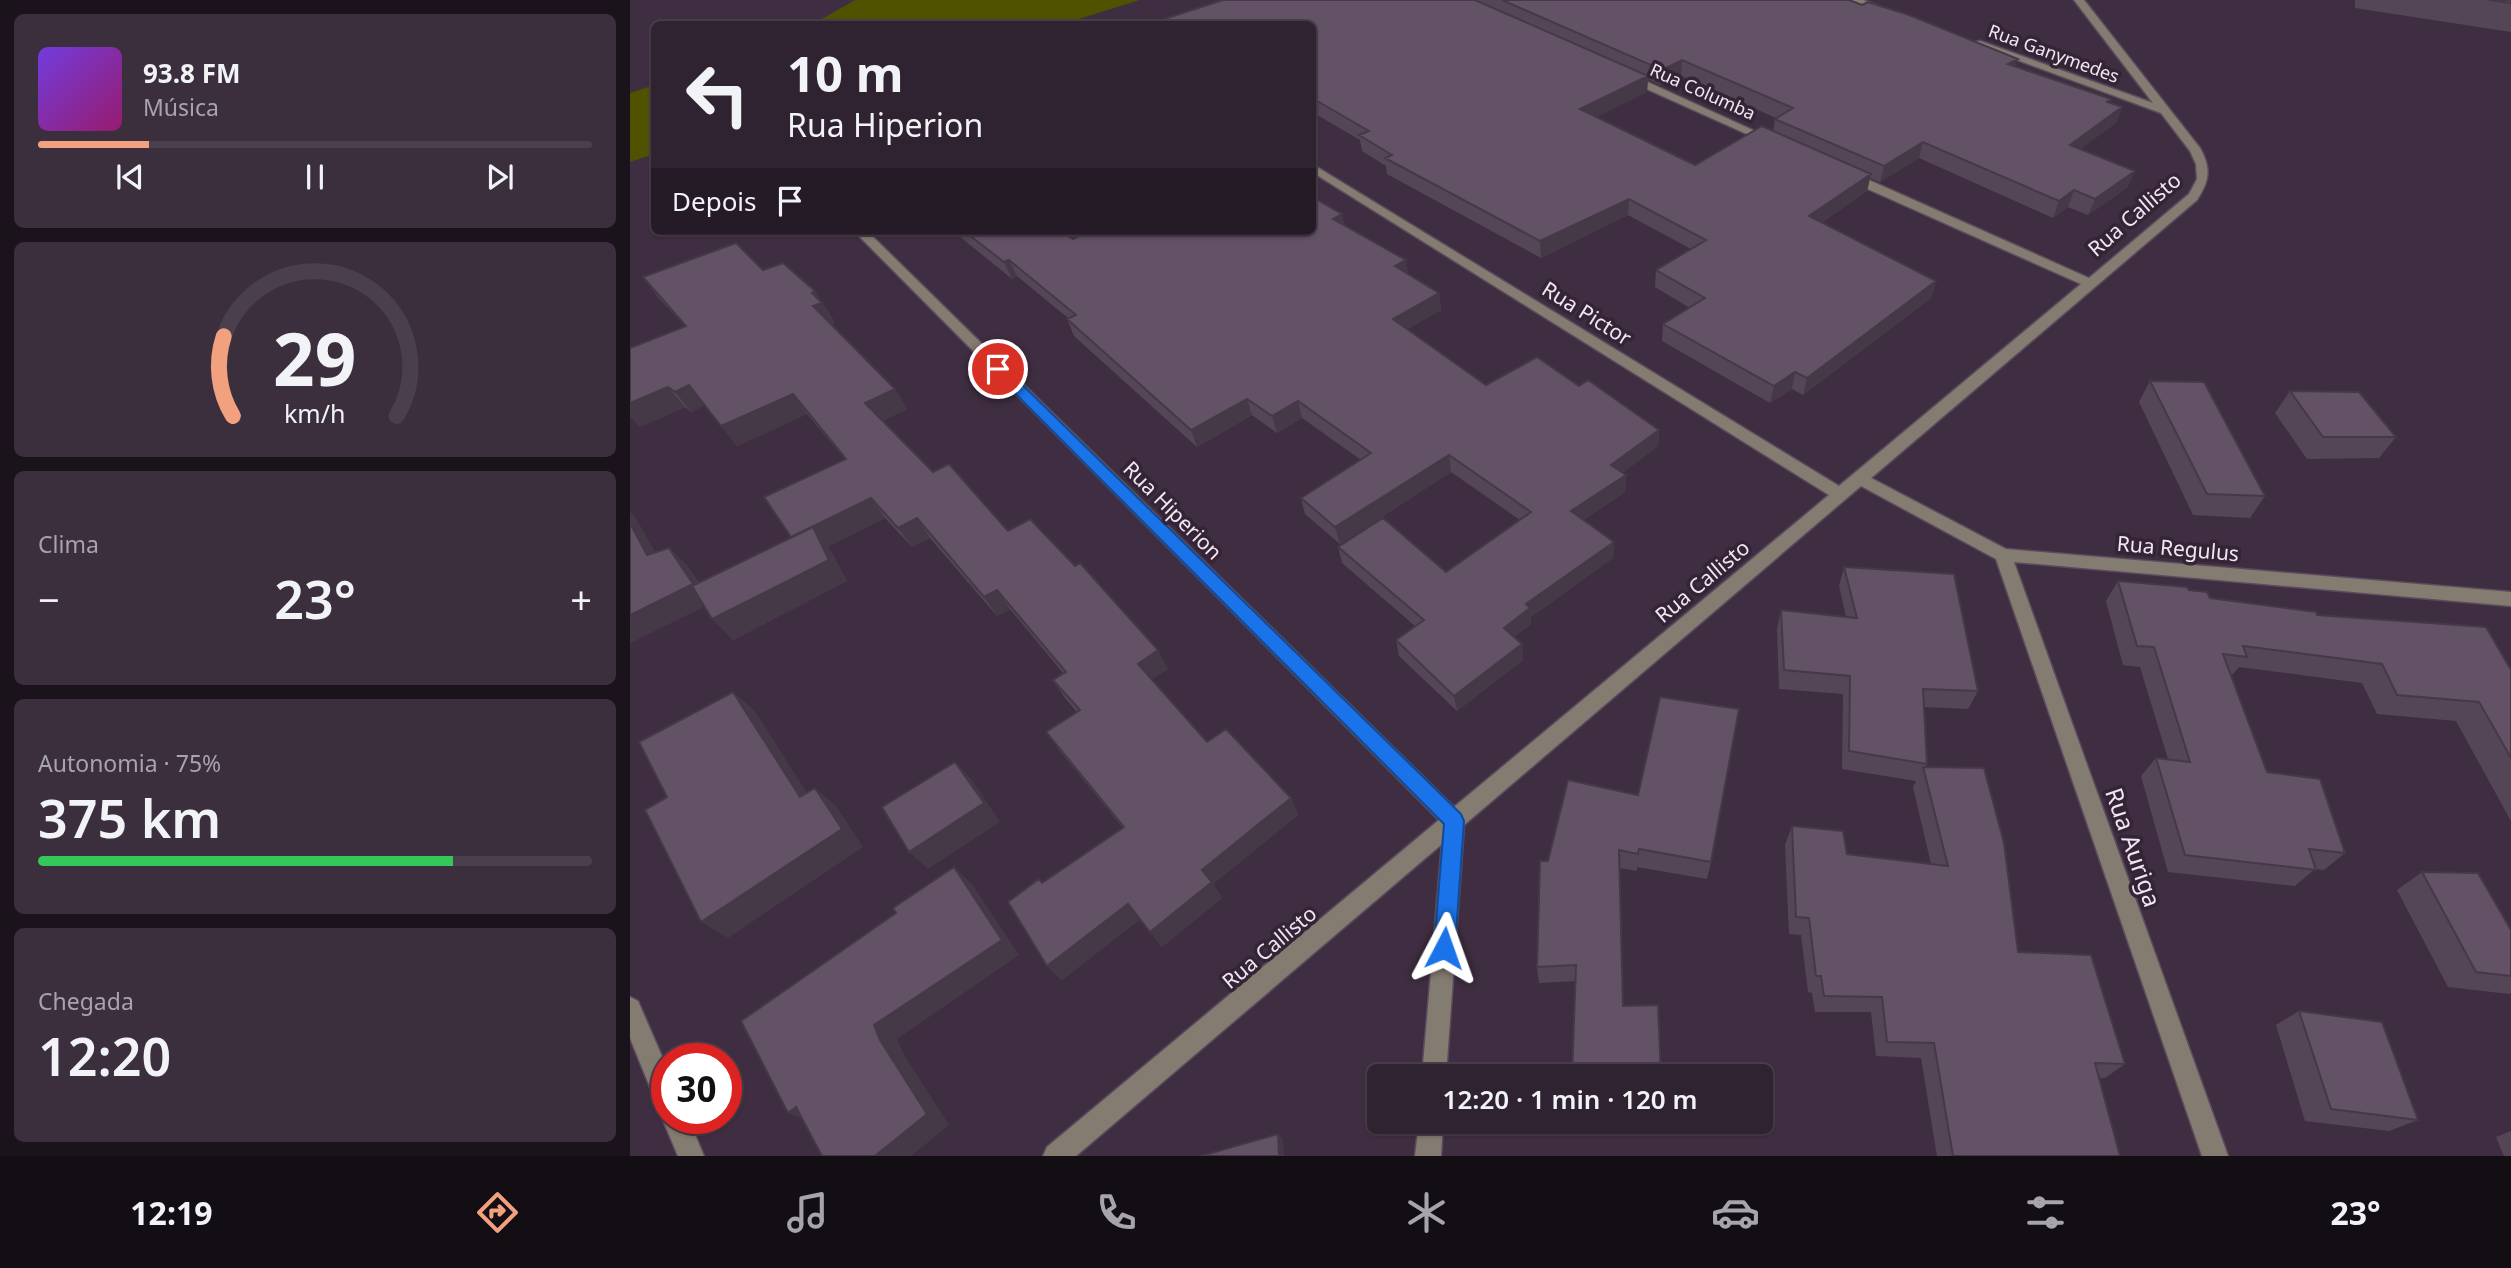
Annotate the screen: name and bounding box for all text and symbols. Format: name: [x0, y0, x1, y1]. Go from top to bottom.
street label: Rua Ganymedes: [1985, 18, 2123, 88]
text: 10 m: [787, 40, 904, 106]
icon: left: [672, 49, 763, 140]
text: 93.8 FM: [143, 55, 240, 91]
street label: Rua Columba: [1646, 57, 1760, 125]
text: Música: [143, 91, 219, 123]
text: Rua Hiperion: [787, 103, 983, 146]
icon: previous: [111, 158, 149, 196]
icon: pause: [296, 158, 334, 196]
icon: next: [481, 158, 519, 196]
street label: Rua Callisto: [2081, 166, 2187, 262]
icon: arrive: [771, 182, 809, 220]
text: Depois: [672, 183, 757, 219]
street label: Rua Pictor: [1537, 275, 1637, 352]
text: 29: [273, 308, 357, 407]
pin: [968, 339, 1028, 399]
icon: arrive: [979, 350, 1017, 388]
text: km/h: [284, 395, 346, 429]
street label: Rua Hiperion: [1118, 455, 1228, 565]
text: Clima: [38, 528, 99, 560]
street label: Rua Regulus: [2116, 529, 2240, 567]
street label: Rua Callisto: [1649, 533, 1755, 629]
text: 23°: [274, 563, 356, 634]
text: −: [38, 573, 60, 625]
text: +: [570, 573, 592, 625]
text: Autonomia · 75%: [38, 747, 221, 779]
text: 375 km: [38, 782, 221, 853]
street label: Rua Auriga: [2098, 783, 2170, 911]
street label: Rua Callisto: [1216, 899, 1322, 995]
position arrow: [1407, 911, 1481, 985]
text: Chegada: [38, 985, 134, 1017]
text: 12:20: [38, 1020, 171, 1091]
speed limit sign: 30: [651, 1043, 742, 1134]
text: 12:20 · 1 min · 120 m: [1443, 1081, 1697, 1117]
icon: directions: [473, 1188, 522, 1237]
icon: music: [783, 1188, 832, 1237]
icon: phone: [1092, 1188, 1141, 1237]
icon: climate: [1402, 1188, 1451, 1237]
icon: car: [1711, 1188, 1760, 1237]
icon: filters: [2021, 1188, 2070, 1237]
text: 12:19: [130, 1191, 213, 1234]
text: 23°: [2330, 1191, 2381, 1234]

